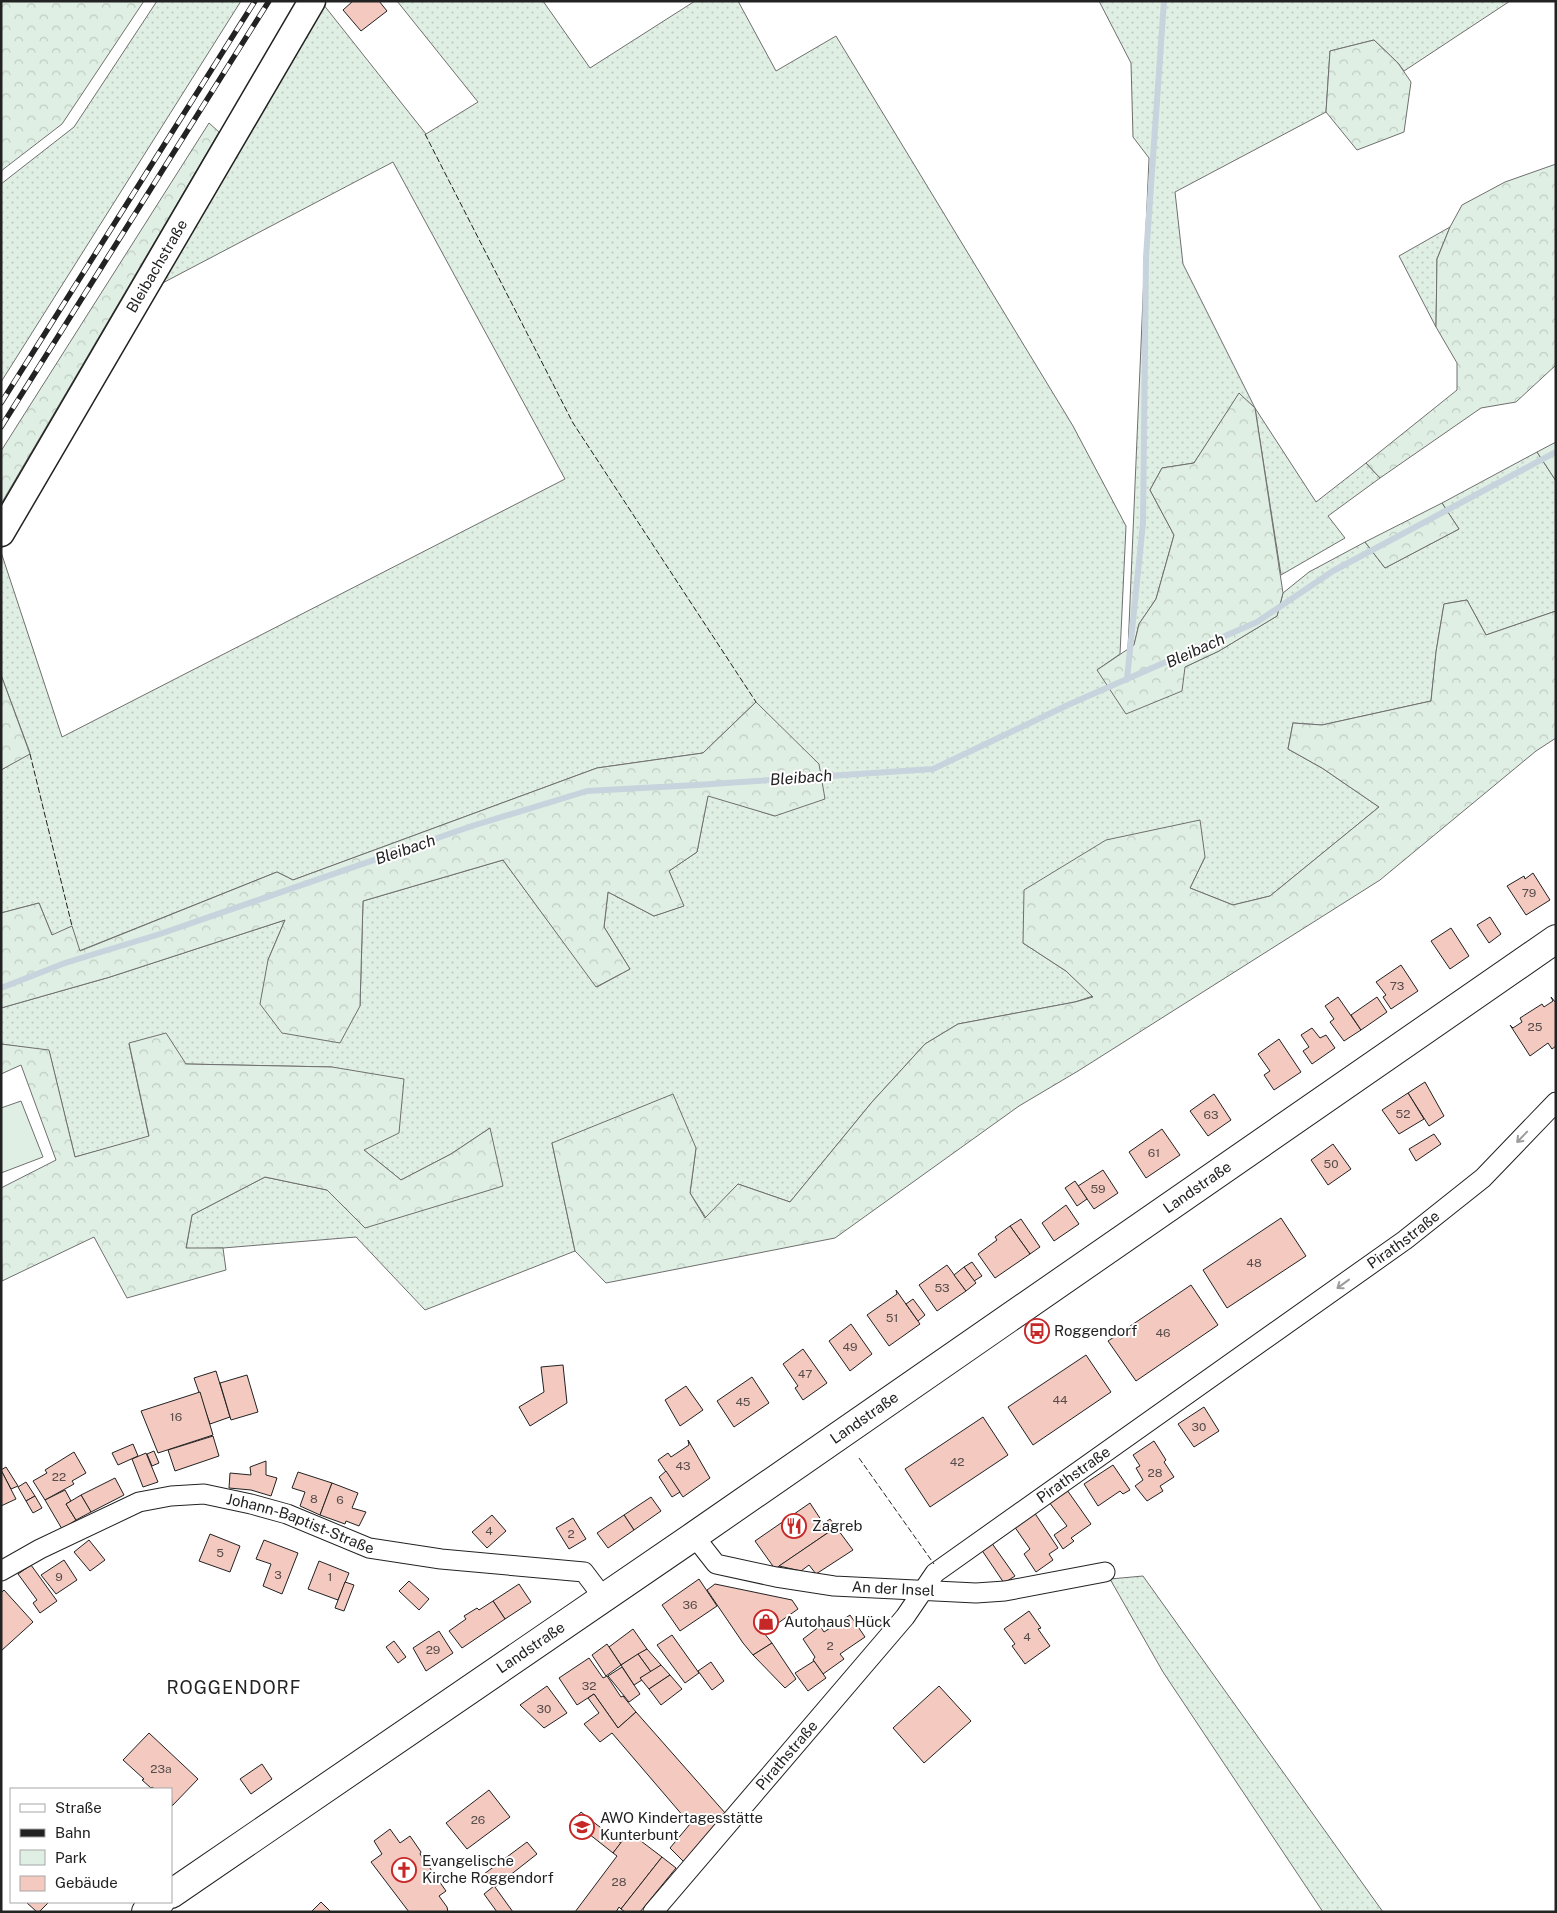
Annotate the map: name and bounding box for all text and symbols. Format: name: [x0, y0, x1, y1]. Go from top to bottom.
street label: Bleibachstraße: [123, 216, 190, 316]
water label: Bleibach: [1163, 629, 1228, 672]
water label: Bleibach: [769, 766, 833, 789]
water label: Bleibach: [373, 830, 438, 869]
house number: 79: [1522, 886, 1536, 900]
house number: 73: [1390, 979, 1404, 993]
house number: 25: [1528, 1020, 1543, 1034]
house number: 52: [1396, 1107, 1410, 1121]
house number: 63: [1204, 1108, 1218, 1122]
one-way arrow: [1516, 1131, 1528, 1144]
house number: 61: [1148, 1146, 1160, 1160]
house number: 50: [1323, 1157, 1339, 1171]
street label: Landstraße: [1160, 1158, 1234, 1216]
house number: 59: [1090, 1182, 1106, 1196]
street label: Pirathstraße: [1364, 1207, 1443, 1272]
house number: 48: [1246, 1256, 1262, 1270]
one-way arrow: [1336, 1279, 1350, 1290]
house number: 53: [934, 1281, 950, 1295]
house number: 51: [886, 1311, 898, 1325]
bus stop icon: Roggendorf: [1024, 1318, 1050, 1344]
place label: Roggendorf: [1054, 1322, 1137, 1339]
house number: 46: [1155, 1326, 1171, 1340]
house number: 49: [842, 1340, 858, 1354]
house number: 47: [798, 1367, 812, 1381]
street label: Landstraße: [827, 1388, 901, 1447]
house number: 44: [1052, 1393, 1068, 1407]
house number: 45: [735, 1395, 751, 1409]
house number: 16: [170, 1410, 182, 1424]
house number: 30: [1192, 1420, 1206, 1434]
street label: Pirathstraße: [1033, 1443, 1113, 1506]
house number: 42: [950, 1455, 964, 1469]
house number: 43: [675, 1459, 691, 1473]
house number: 28: [1148, 1466, 1163, 1480]
house number: 22: [52, 1470, 66, 1484]
street label: Johann-Baptist-Straße: [225, 1490, 375, 1557]
house number: 8: [310, 1492, 318, 1506]
house number: 6: [336, 1493, 344, 1507]
restaurant icon: Zagreb: [781, 1513, 807, 1539]
place label: Zagreb: [812, 1517, 863, 1534]
house number: 4: [485, 1524, 493, 1538]
house number: 2: [567, 1527, 575, 1541]
house number: 5: [216, 1546, 224, 1560]
house number: 3: [274, 1568, 282, 1582]
house number: 9: [55, 1570, 63, 1584]
house number: 1: [328, 1570, 332, 1584]
street label: An der Insel: [851, 1578, 935, 1599]
house number: 36: [683, 1598, 697, 1612]
shop icon: Autohaus Hück: [753, 1609, 779, 1635]
place label: Autohaus Hück: [784, 1613, 891, 1630]
street label: Landstraße: [493, 1618, 568, 1677]
house number: 4: [1023, 1630, 1031, 1644]
house number: 2: [826, 1639, 834, 1653]
house number: 29: [426, 1643, 440, 1657]
district label: ROGGENDORF: [167, 1677, 301, 1698]
house number: 32: [582, 1679, 596, 1693]
house number: 30: [537, 1702, 551, 1716]
street label: Pirathstraße: [752, 1717, 821, 1793]
house number: 23a: [150, 1762, 172, 1776]
legend: [10, 1788, 172, 1903]
text: Straße: [55, 1799, 102, 1816]
place label: AWO Kindertagesstätte Kunterbunt: [600, 1809, 763, 1843]
house number: 26: [471, 1813, 485, 1827]
school or university icon: AWO Kindertagesstätte Kunterbunt: [569, 1814, 595, 1840]
text: Bahn: [55, 1824, 91, 1841]
text: Park: [55, 1849, 87, 1866]
place label: Evangelische Kirche Roggendorf: [422, 1852, 554, 1886]
church icon: Evangelische Kirche Roggendorf: [391, 1857, 417, 1883]
text: Gebäude: [55, 1874, 118, 1891]
house number: 28: [612, 1875, 627, 1889]

